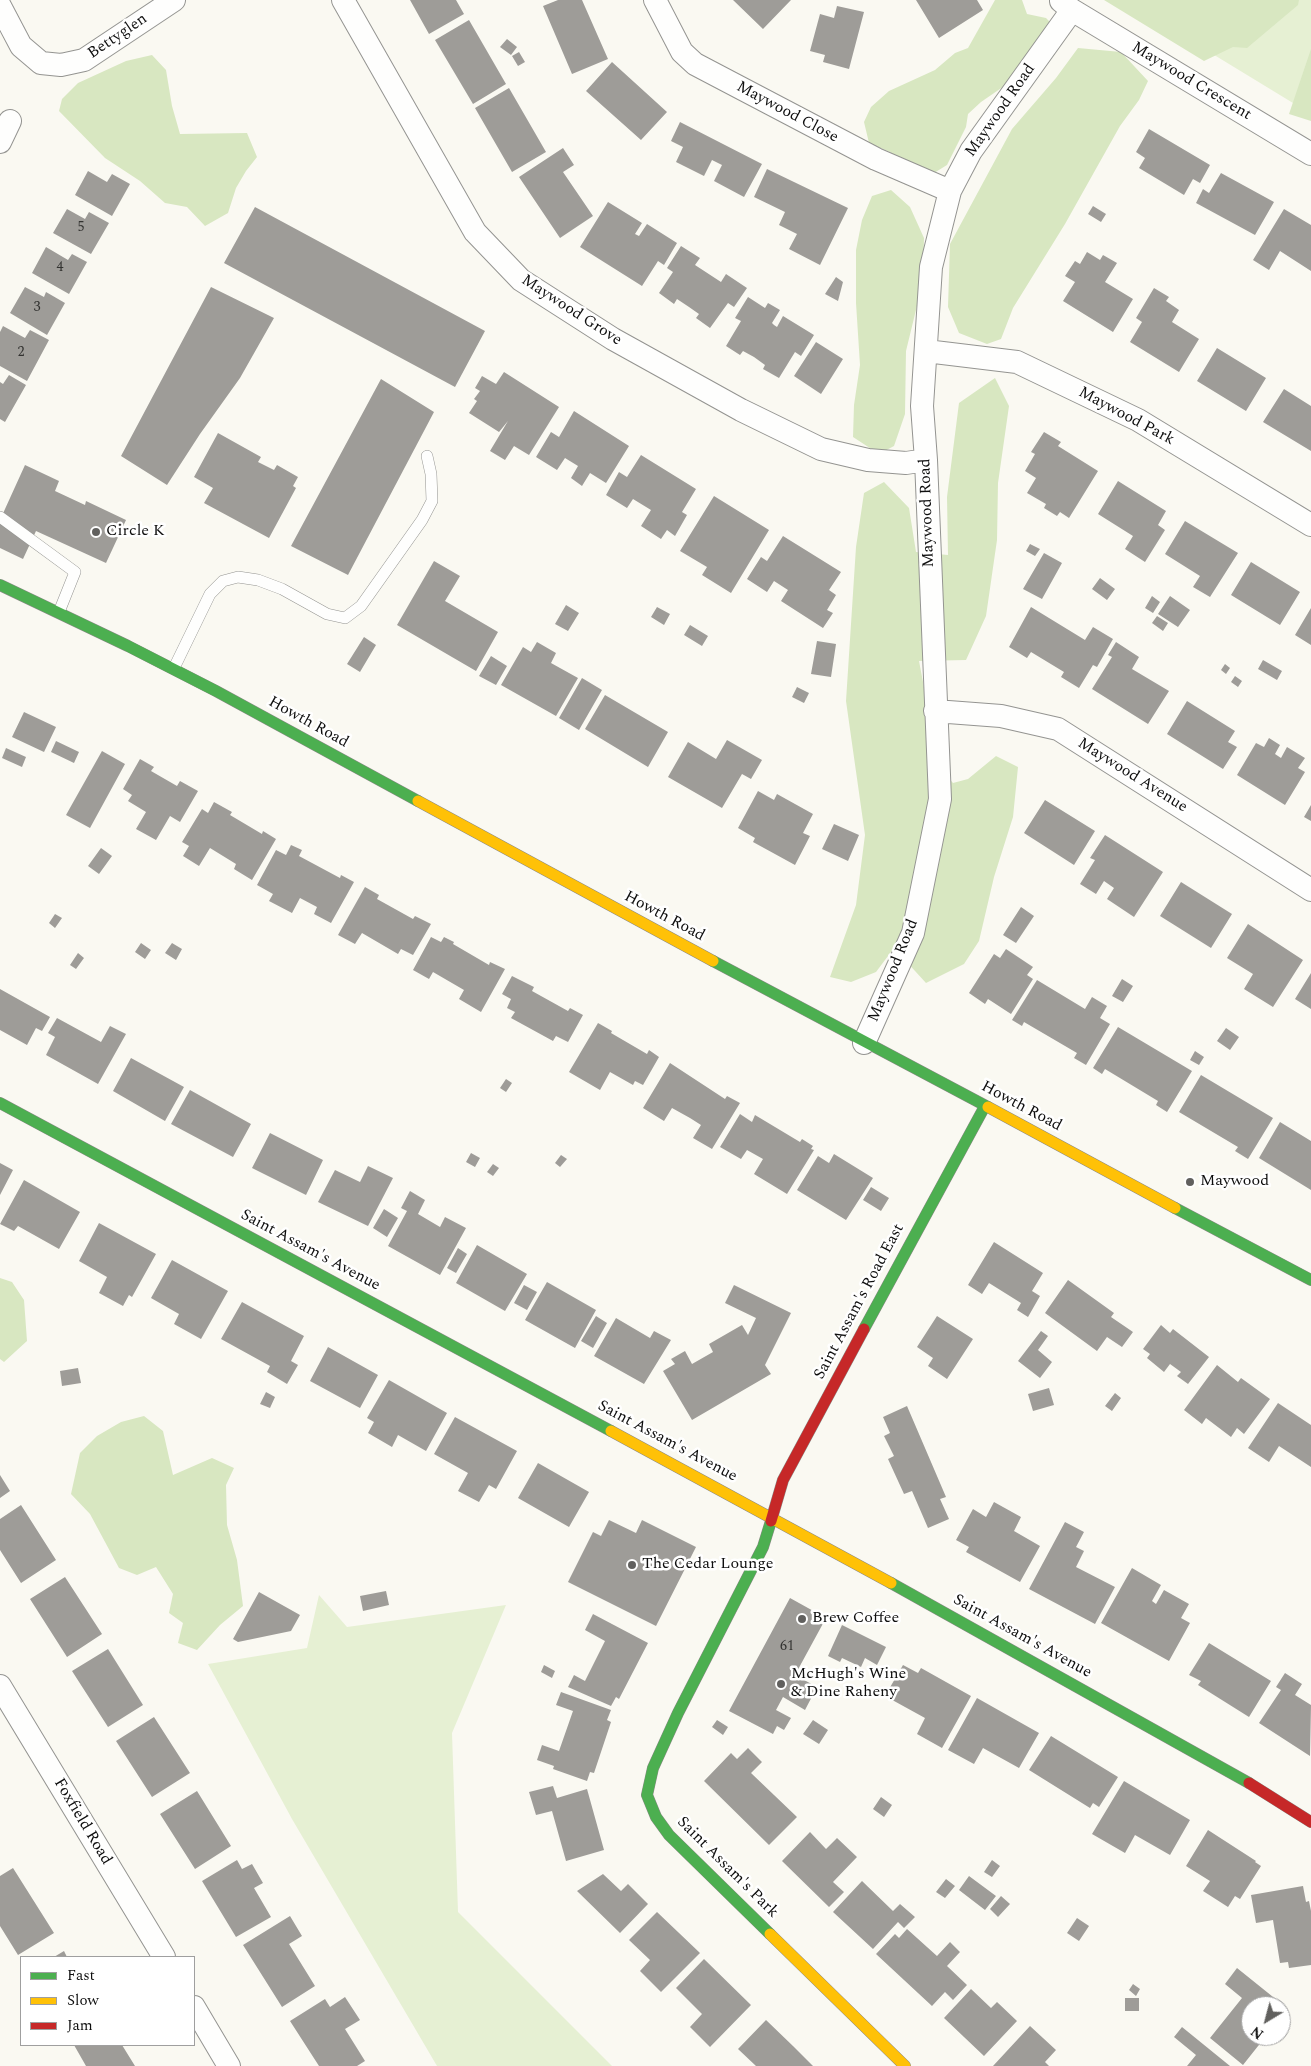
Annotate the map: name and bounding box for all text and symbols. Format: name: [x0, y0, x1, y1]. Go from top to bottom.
street label: Bettyglen: [85, 10, 151, 64]
street label: Maywood Crescent: [1128, 39, 1254, 125]
street label: Maywood Road: [962, 61, 1040, 161]
street label: Maywood Close: [733, 78, 841, 148]
house number: 5: [78, 220, 84, 236]
house number: 4: [57, 260, 63, 276]
street label: Maywood Grove: [517, 271, 625, 351]
house number: 3: [34, 300, 40, 316]
house number: 2: [18, 345, 24, 361]
street label: Maywood Park: [1075, 384, 1177, 450]
street label: Maywood Road: [916, 458, 940, 568]
place label: Circle K: [106, 522, 165, 542]
marker: Circle K: [90, 526, 102, 538]
street label: Howth Road: [265, 693, 351, 753]
street label: Maywood Avenue: [1073, 734, 1191, 818]
street label: Howth Road: [620, 888, 708, 946]
street label: Maywood Road: [865, 917, 923, 1025]
street label: Howth Road: [977, 1078, 1065, 1136]
place label: Maywood: [1200, 1172, 1269, 1192]
marker: Maywood: [1184, 1176, 1196, 1188]
street label: Saint Assam's Avenue: [237, 1206, 383, 1296]
street label: Saint Assam's Road East: [811, 1221, 909, 1383]
street label: Saint Assam's Avenue: [594, 1397, 740, 1487]
place label: The Cedar Lounge: [642, 1555, 774, 1575]
marker: The Cedar Lounge: [626, 1559, 638, 1571]
street label: Saint Assam's Avenue: [949, 1591, 1095, 1683]
place label: Brew Coffee: [812, 1609, 899, 1629]
marker: Brew Coffee: [796, 1613, 808, 1625]
house number: 61: [780, 1639, 794, 1655]
place label: McHugh's Wine & Dine Raheny: [791, 1665, 906, 1703]
marker: McHugh's Wine & Dine Raheny: [775, 1678, 787, 1690]
street label: Foxfield Road: [49, 1775, 115, 1869]
street label: Saint Assam's Park: [672, 1813, 782, 1923]
legend: [20, 1956, 195, 2046]
text: Fast: [67, 1964, 95, 1987]
text: Slow: [67, 1989, 99, 2012]
north arrow: [1241, 1996, 1291, 2046]
text: Jam: [67, 2014, 93, 2037]
text: N: [1246, 2021, 1268, 2044]

